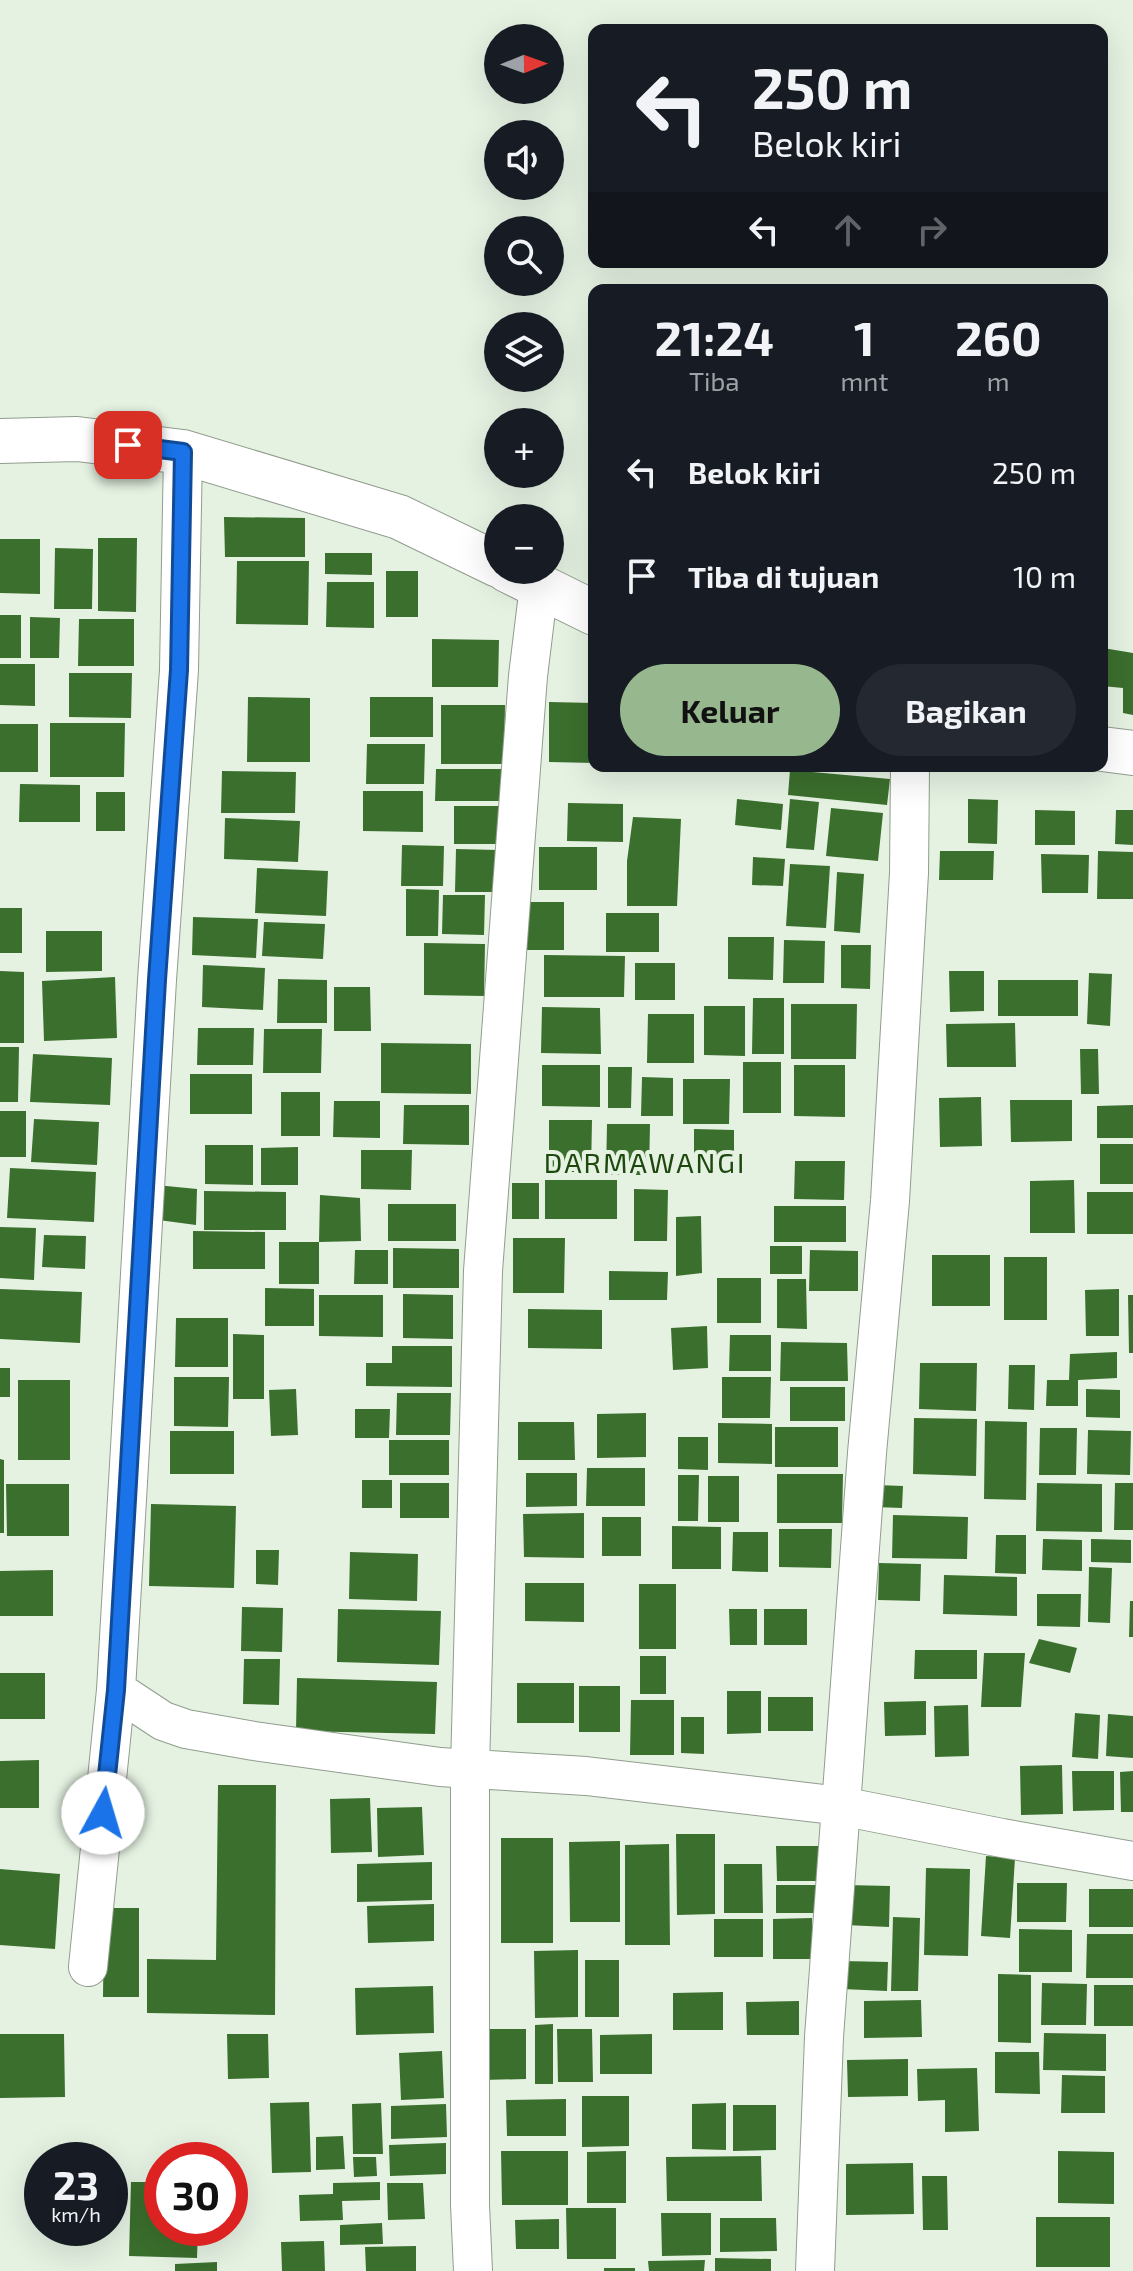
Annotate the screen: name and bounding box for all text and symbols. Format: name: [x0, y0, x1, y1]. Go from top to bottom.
north arrow: [484, 24, 564, 104]
map controls: [484, 24, 564, 584]
text: 250 m: [752, 53, 912, 120]
icon: left: [620, 56, 724, 160]
button: sound: [484, 120, 564, 200]
text: Belok kiri: [752, 121, 901, 164]
icon: left: [742, 208, 786, 252]
icon: ahead: [826, 208, 870, 252]
icon: right: [910, 208, 954, 252]
button: search: [484, 216, 564, 296]
text: 21:24: [655, 308, 774, 366]
text: 1: [854, 308, 875, 366]
text: 260: [955, 308, 1041, 366]
button: layers: [484, 312, 564, 392]
text: Tiba: [689, 365, 740, 396]
text: mnt: [841, 365, 888, 396]
text: m: [987, 365, 1010, 396]
button: +: [484, 408, 564, 488]
pin: [94, 411, 162, 479]
icon: arrive: [106, 423, 150, 467]
icon: left: [620, 450, 664, 494]
text: Belok kiri: [688, 454, 821, 490]
text: 250 m: [992, 454, 1076, 490]
button: −: [484, 504, 564, 584]
icon: arrive: [620, 554, 664, 598]
text: Tiba di tujuan: [688, 558, 879, 594]
text: 10 m: [1013, 558, 1076, 594]
button: Keluar: [620, 664, 840, 756]
button: Bagikan: [856, 664, 1076, 756]
district label: DARMAWANGI: [544, 1145, 746, 1179]
position arrow: [61, 1771, 145, 1855]
speed limit sign: 30: [144, 2142, 248, 2246]
text: 23: [53, 2160, 99, 2208]
text: km/h: [51, 2202, 101, 2226]

